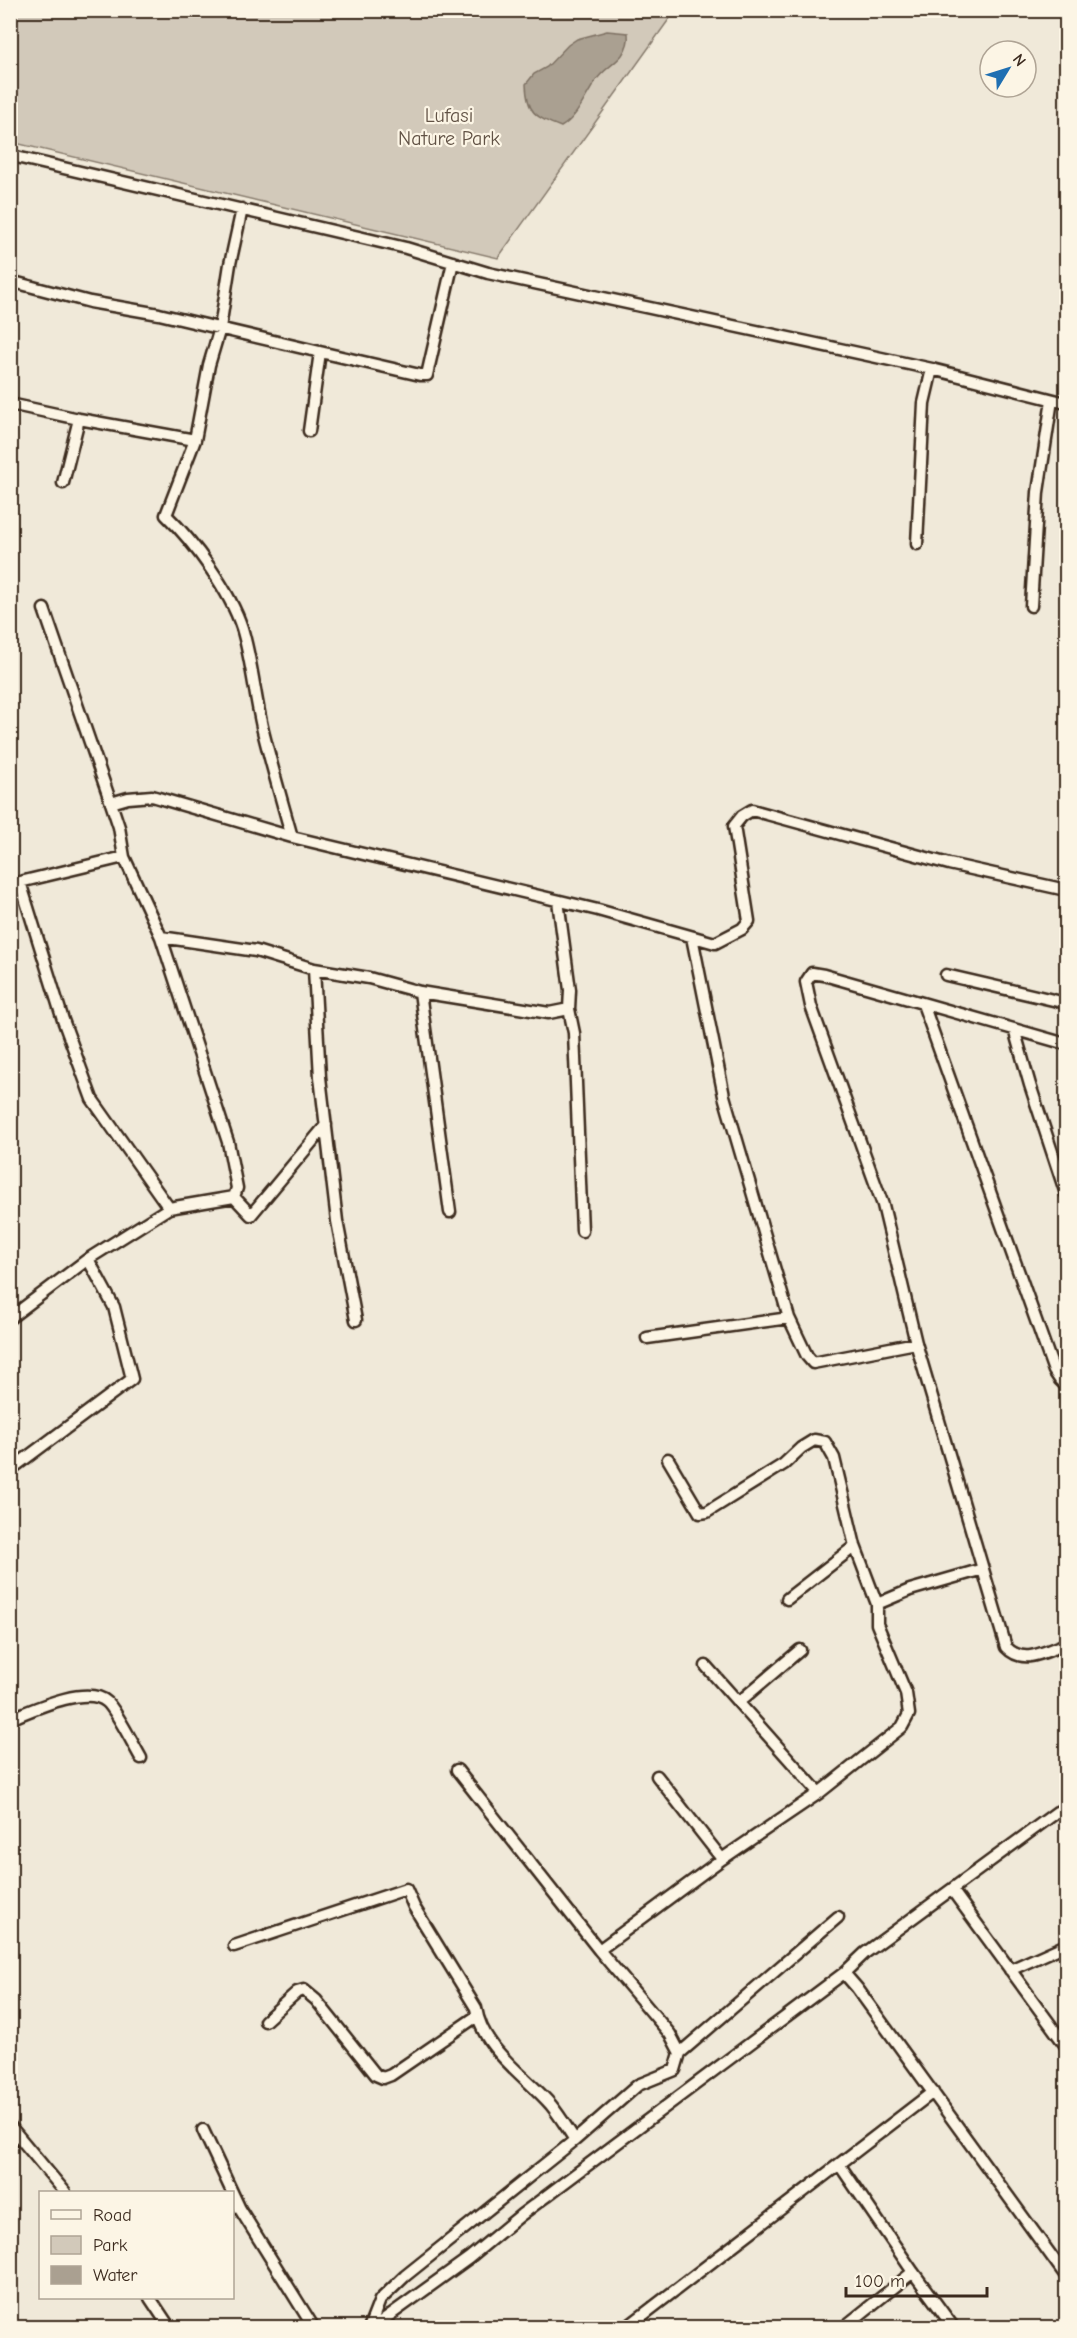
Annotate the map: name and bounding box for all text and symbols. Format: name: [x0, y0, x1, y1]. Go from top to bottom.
north arrow: [978, 39, 1038, 99]
text: N: [1009, 51, 1029, 70]
park label: Lufasi Nature Park: [398, 104, 500, 150]
legend: [39, 2191, 234, 2299]
text: Road: [93, 2205, 132, 2226]
text: Park: [93, 2235, 128, 2256]
scale bar: [846, 2260, 987, 2298]
text: Water: [93, 2265, 138, 2286]
text: 100 m: [855, 2271, 905, 2292]

